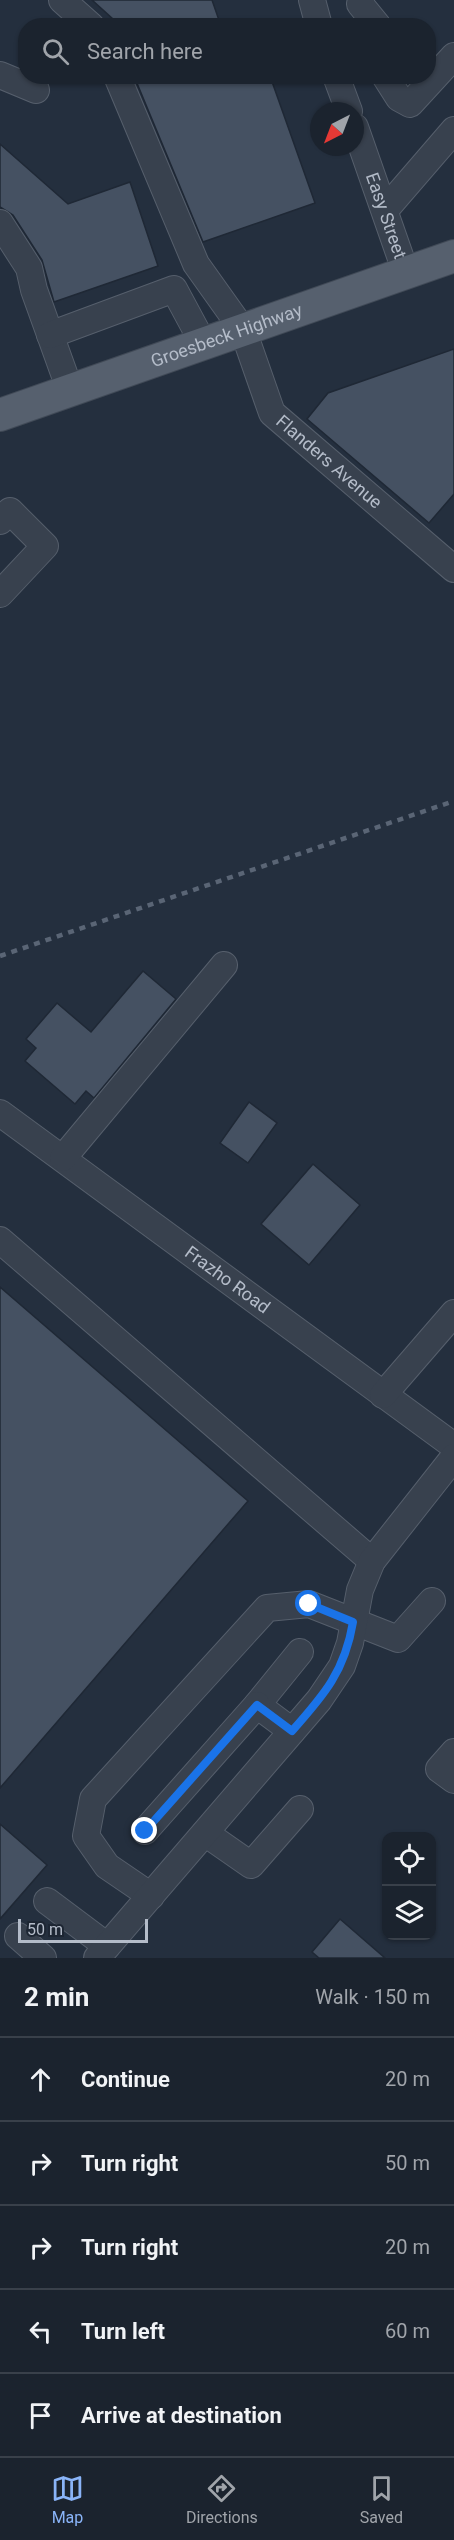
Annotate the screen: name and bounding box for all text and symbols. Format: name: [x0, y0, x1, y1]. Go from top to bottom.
search box: [18, 18, 436, 84]
icon: search: [39, 35, 72, 68]
text: Search here: [87, 39, 203, 64]
north arrow: [310, 102, 364, 156]
street label: Easy Street: [362, 170, 411, 262]
street label: Groesbeck Highway: [148, 299, 305, 371]
street label: Flanders Avenue: [272, 410, 387, 513]
street label: Frazho Road: [181, 1241, 274, 1317]
route start: [295, 1590, 321, 1616]
route end: [131, 1817, 157, 1843]
map controls: [382, 1832, 436, 1940]
button: locate: [382, 1832, 436, 1886]
button: layers: [382, 1886, 436, 1940]
scale bar: [18, 1916, 148, 1944]
text: 50 m: [27, 1920, 63, 1939]
text: 2 min: [24, 1982, 89, 2012]
text: Walk · 150 m: [315, 1985, 430, 2009]
icon: ahead: [24, 2063, 57, 2096]
text: Continue: [81, 2067, 170, 2092]
text: 20 m: [385, 2067, 430, 2091]
icon: right: [24, 2147, 57, 2180]
text: Turn right: [81, 2151, 178, 2176]
text: 50 m: [385, 2151, 430, 2175]
icon: right: [24, 2231, 57, 2264]
text: Turn right: [81, 2235, 178, 2260]
text: 20 m: [385, 2235, 430, 2259]
icon: left: [24, 2315, 57, 2348]
text: Turn left: [81, 2319, 165, 2344]
text: 60 m: [385, 2319, 430, 2343]
icon: arrive: [24, 2399, 57, 2432]
text: Arrive at destination: [81, 2403, 282, 2428]
tab: Map: [51, 2472, 84, 2527]
tab: Directions: [186, 2472, 258, 2527]
tab: Saved: [360, 2472, 403, 2527]

